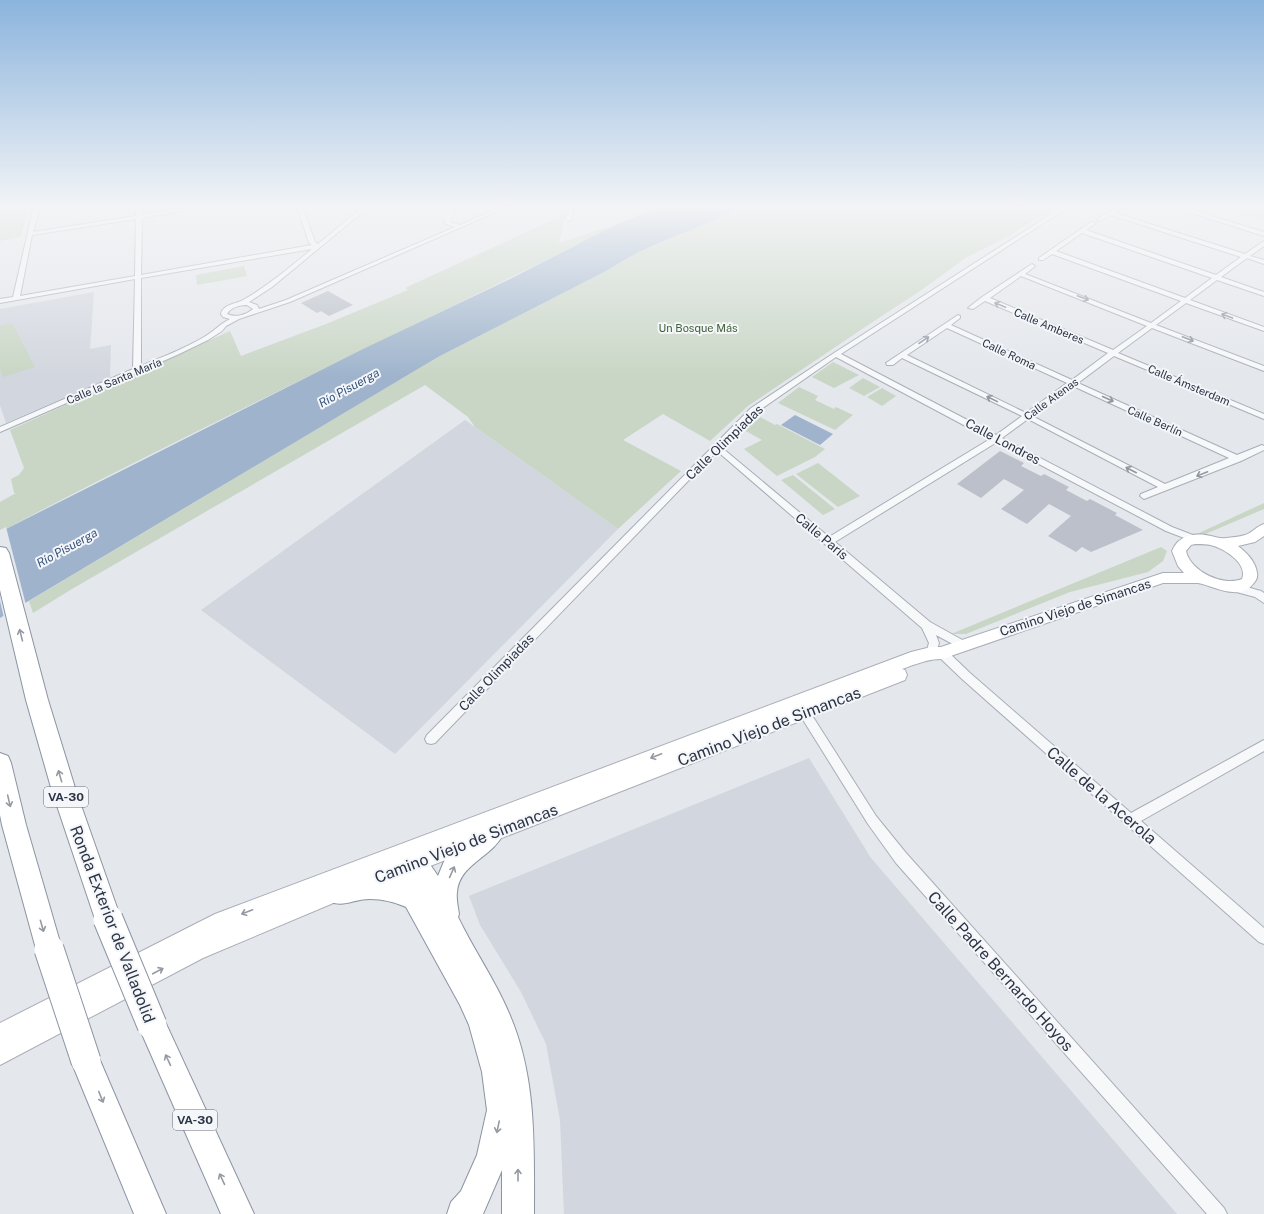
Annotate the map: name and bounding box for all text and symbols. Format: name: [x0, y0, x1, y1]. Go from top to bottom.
one-way arrow: [1076, 295, 1088, 303]
one-way arrow: [995, 301, 1007, 308]
street label: Calle Amberes: [1012, 306, 1086, 346]
one-way arrow: [1222, 311, 1234, 319]
park label: Un Bosque Más: [659, 322, 738, 334]
one-way arrow: [918, 336, 929, 344]
street label: Calle Roma: [980, 336, 1038, 372]
one-way arrow: [1181, 336, 1193, 344]
street label: Calle la Santa María: [65, 356, 163, 406]
street label: Calle Ámsterdam: [1146, 361, 1232, 408]
water label: Río Pisuerga: [316, 366, 382, 410]
street label: Calle Atenas: [1022, 375, 1081, 423]
one-way arrow: [986, 395, 998, 402]
one-way arrow: [1101, 396, 1113, 403]
street label: Calle Olimpiadas: [683, 402, 766, 483]
street label: Calle Berlín: [1126, 404, 1184, 438]
street label: Calle Londres: [963, 415, 1043, 467]
one-way arrow: [1125, 466, 1137, 473]
one-way arrow: [1196, 470, 1208, 478]
street label: Calle París: [792, 510, 851, 563]
water label: Río Pisuerga: [34, 526, 100, 570]
street label: Camino Viejo de Simancas: [998, 576, 1153, 639]
one-way arrow: [17, 629, 24, 642]
street label: Calle Olimpiadas: [456, 631, 537, 714]
street label: Camino Viejo de Simancas: [675, 683, 863, 770]
street label: Calle de la Acerola: [1043, 743, 1160, 848]
one-way arrow: [650, 752, 662, 760]
one-way arrow: [56, 770, 63, 783]
road number: VA-30: [44, 787, 88, 807]
one-way arrow: [5, 794, 13, 807]
street label: Camino Viejo de Simancas: [372, 800, 560, 887]
street label: Ronda Exterior de Valladolid: [66, 823, 159, 1026]
one-way arrow: [449, 867, 456, 879]
street label: Calle Padre Bernardo Hoyos: [924, 888, 1077, 1055]
one-way arrow: [241, 909, 253, 917]
one-way arrow: [39, 920, 47, 933]
one-way arrow: [152, 966, 164, 974]
one-way arrow: [164, 1055, 171, 1067]
one-way arrow: [98, 1091, 106, 1103]
road number: VA-30: [173, 1110, 217, 1130]
one-way arrow: [494, 1120, 502, 1133]
one-way arrow: [514, 1169, 522, 1182]
one-way arrow: [218, 1173, 225, 1185]

